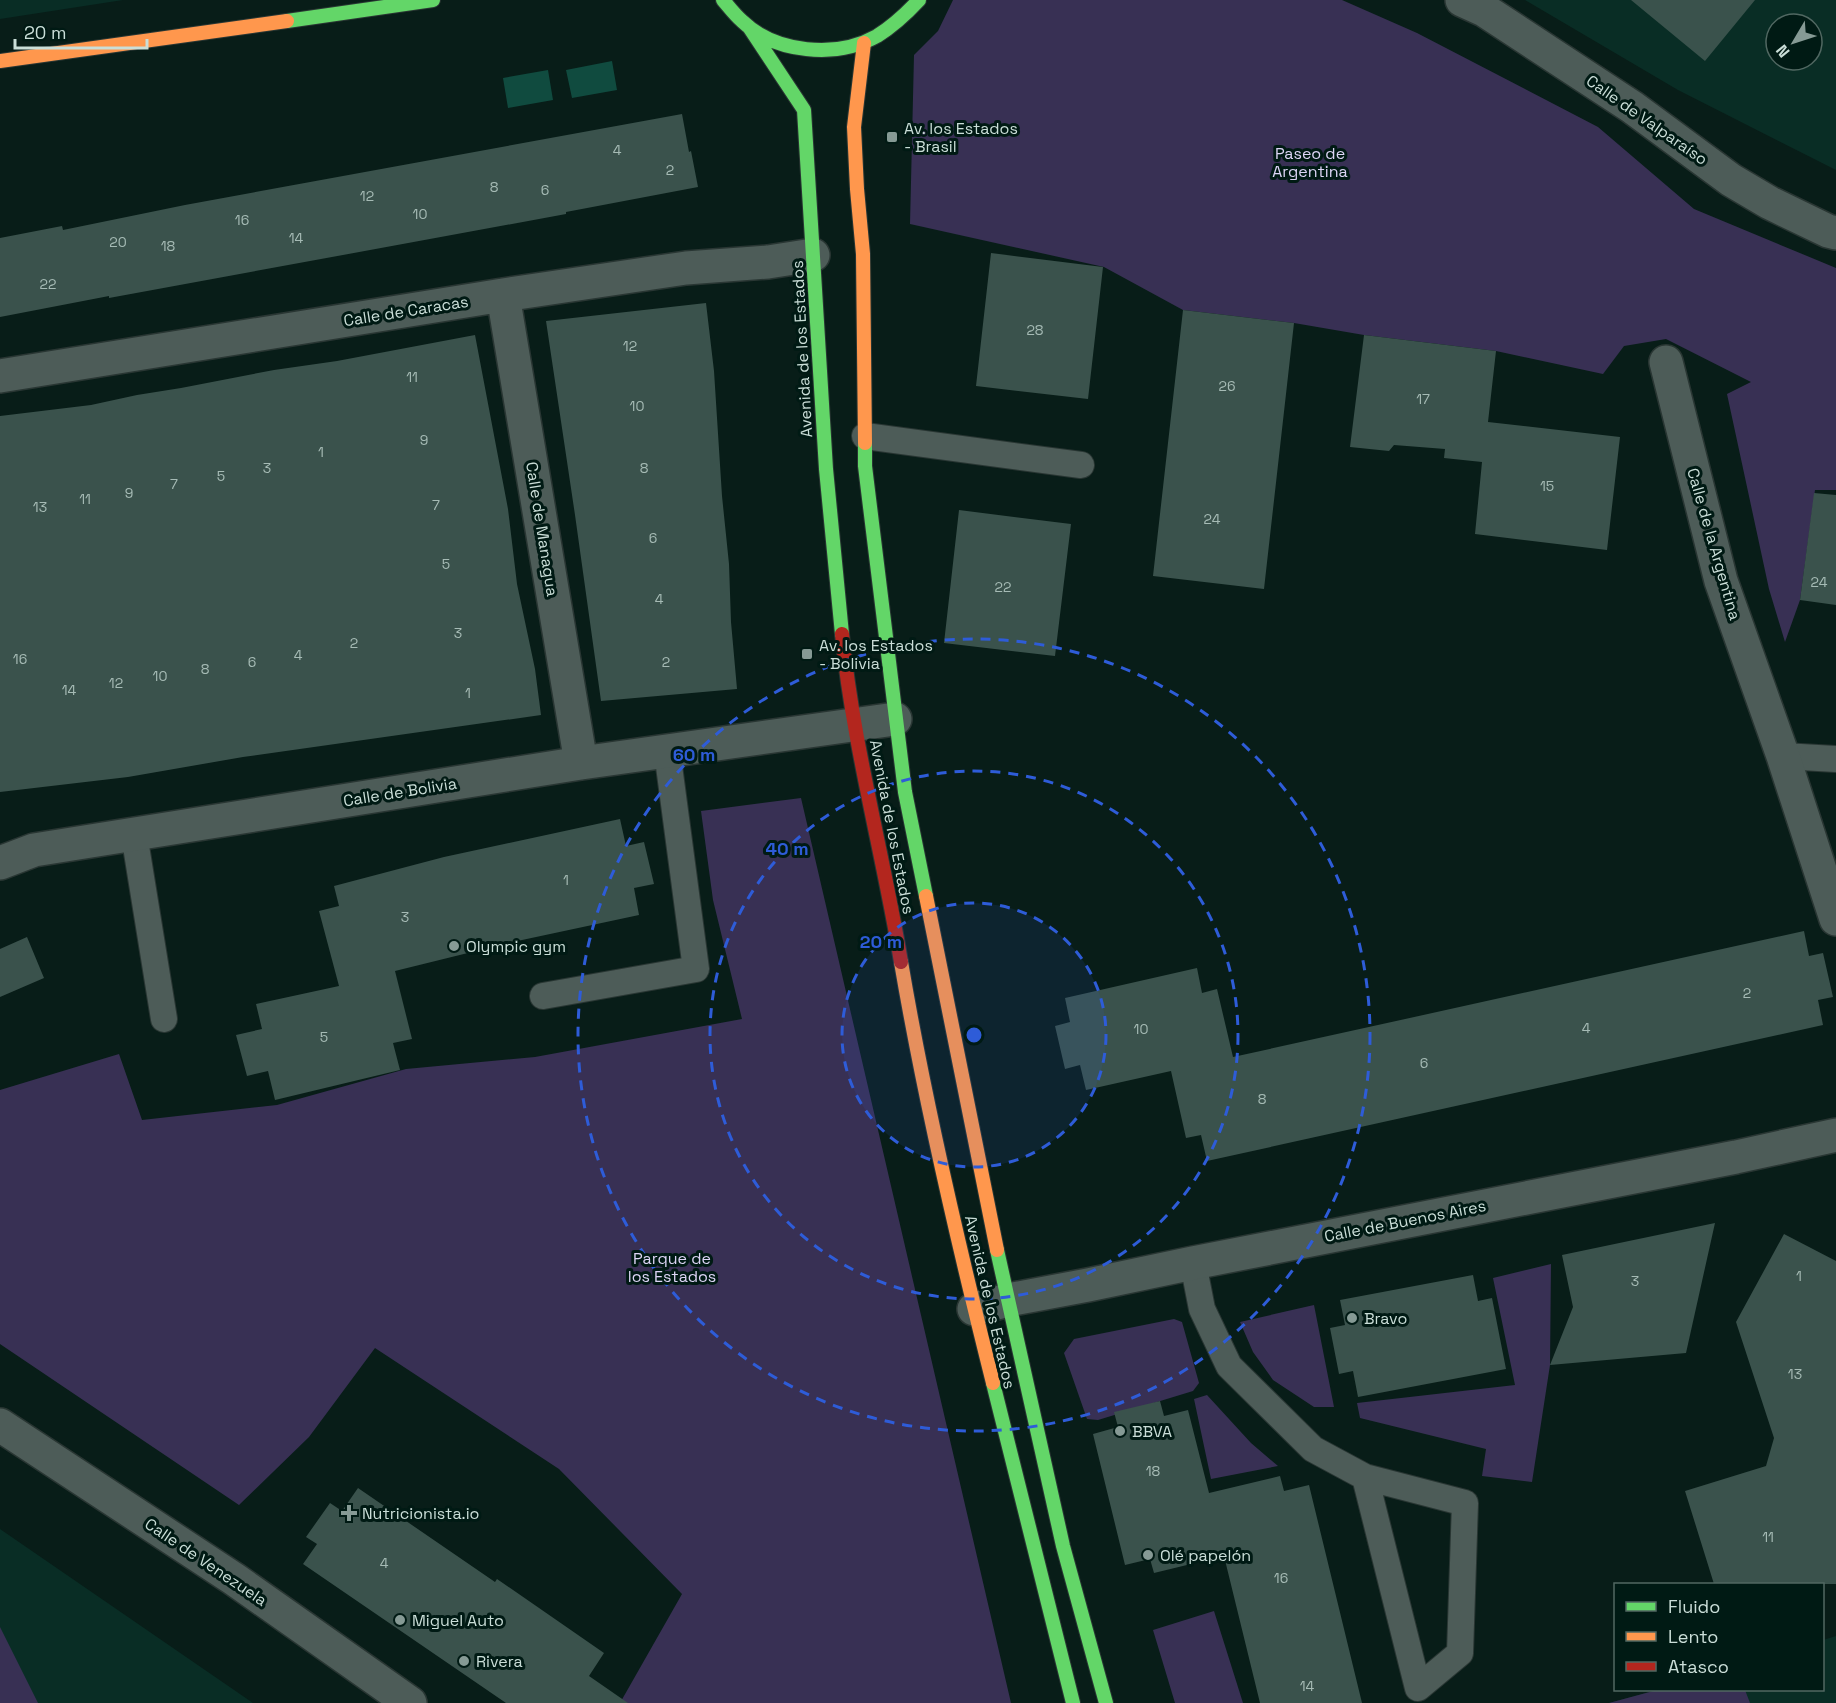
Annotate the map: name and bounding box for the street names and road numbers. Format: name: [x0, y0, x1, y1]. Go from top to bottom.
street label: Calle de Valparaíso: [1582, 70, 1712, 170]
street label: Avenida de los Estados: [787, 260, 817, 438]
street label: Calle de Caracas: [342, 291, 470, 331]
street label: Calle de Managua: [521, 460, 563, 598]
street label: Calle de la Argentina: [1682, 466, 1746, 622]
street label: Avenida de los Estados: [865, 738, 919, 916]
street label: Calle de Bolivia: [342, 773, 458, 811]
street label: Calle de Buenos Aires: [1322, 1195, 1488, 1247]
street label: Avenida de los Estados: [960, 1213, 1020, 1391]
street label: Calle de Venezuela: [141, 1513, 271, 1611]

